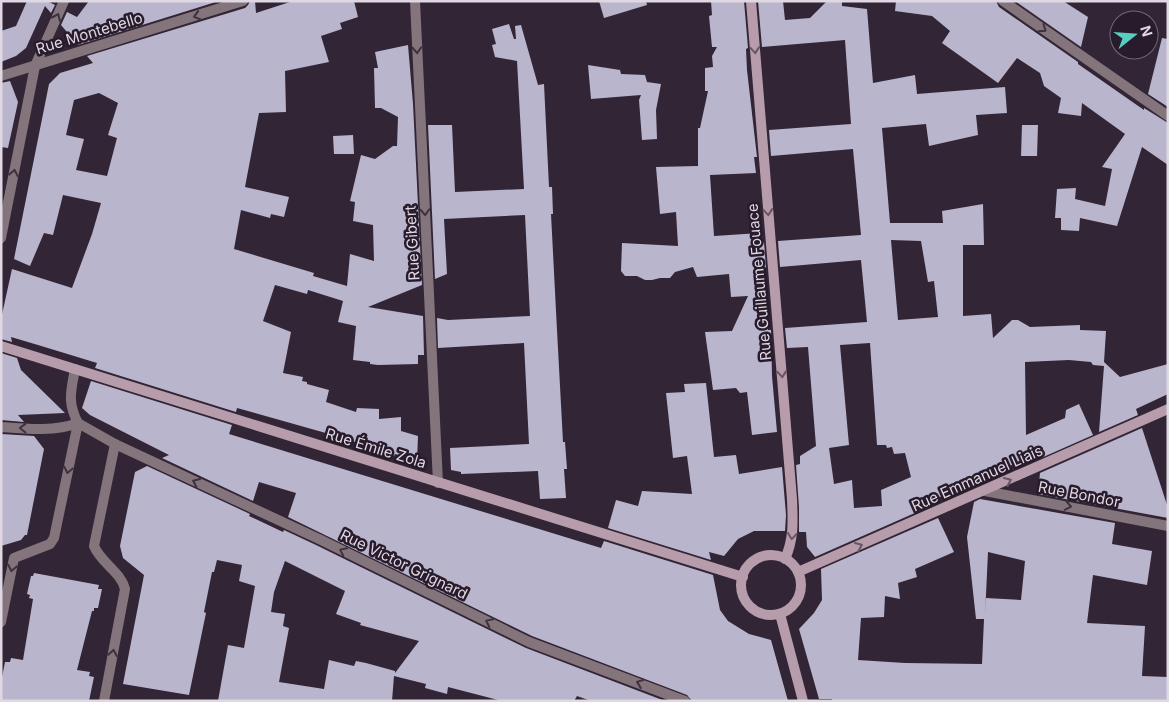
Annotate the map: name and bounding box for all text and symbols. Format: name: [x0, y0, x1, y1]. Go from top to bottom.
street label: Rue Montebello: [33, 8, 145, 58]
one-way arrow: [193, 10, 201, 20]
north arrow: [1109, 10, 1159, 60]
one-way arrow: [50, 13, 61, 22]
one-way arrow: [1038, 23, 1047, 32]
text: N: [1137, 23, 1157, 39]
one-way arrow: [412, 46, 423, 54]
one-way arrow: [749, 46, 760, 54]
one-way arrow: [8, 169, 19, 178]
street label: Rue Guillaume Fouace: [743, 203, 775, 361]
street label: Rue Gibert: [401, 205, 423, 281]
one-way arrow: [763, 208, 774, 216]
one-way arrow: [420, 209, 431, 217]
one-way arrow: [776, 370, 787, 378]
one-way arrow: [18, 423, 26, 433]
street label: Rue Émile Zola: [323, 424, 429, 472]
street label: Rue Emmanuel Liais: [908, 440, 1046, 515]
one-way arrow: [63, 466, 74, 475]
one-way arrow: [1003, 476, 1012, 487]
street label: Rue Bondor: [1036, 477, 1122, 511]
one-way arrow: [192, 478, 201, 488]
one-way arrow: [1063, 501, 1072, 511]
street label: Rue Victor Grignard: [337, 525, 471, 603]
one-way arrow: [787, 532, 798, 540]
one-way arrow: [854, 541, 863, 552]
one-way arrow: [339, 547, 348, 557]
one-way arrow: [7, 564, 18, 572]
one-way arrow: [485, 618, 494, 628]
one-way arrow: [107, 648, 118, 657]
one-way arrow: [636, 679, 644, 689]

